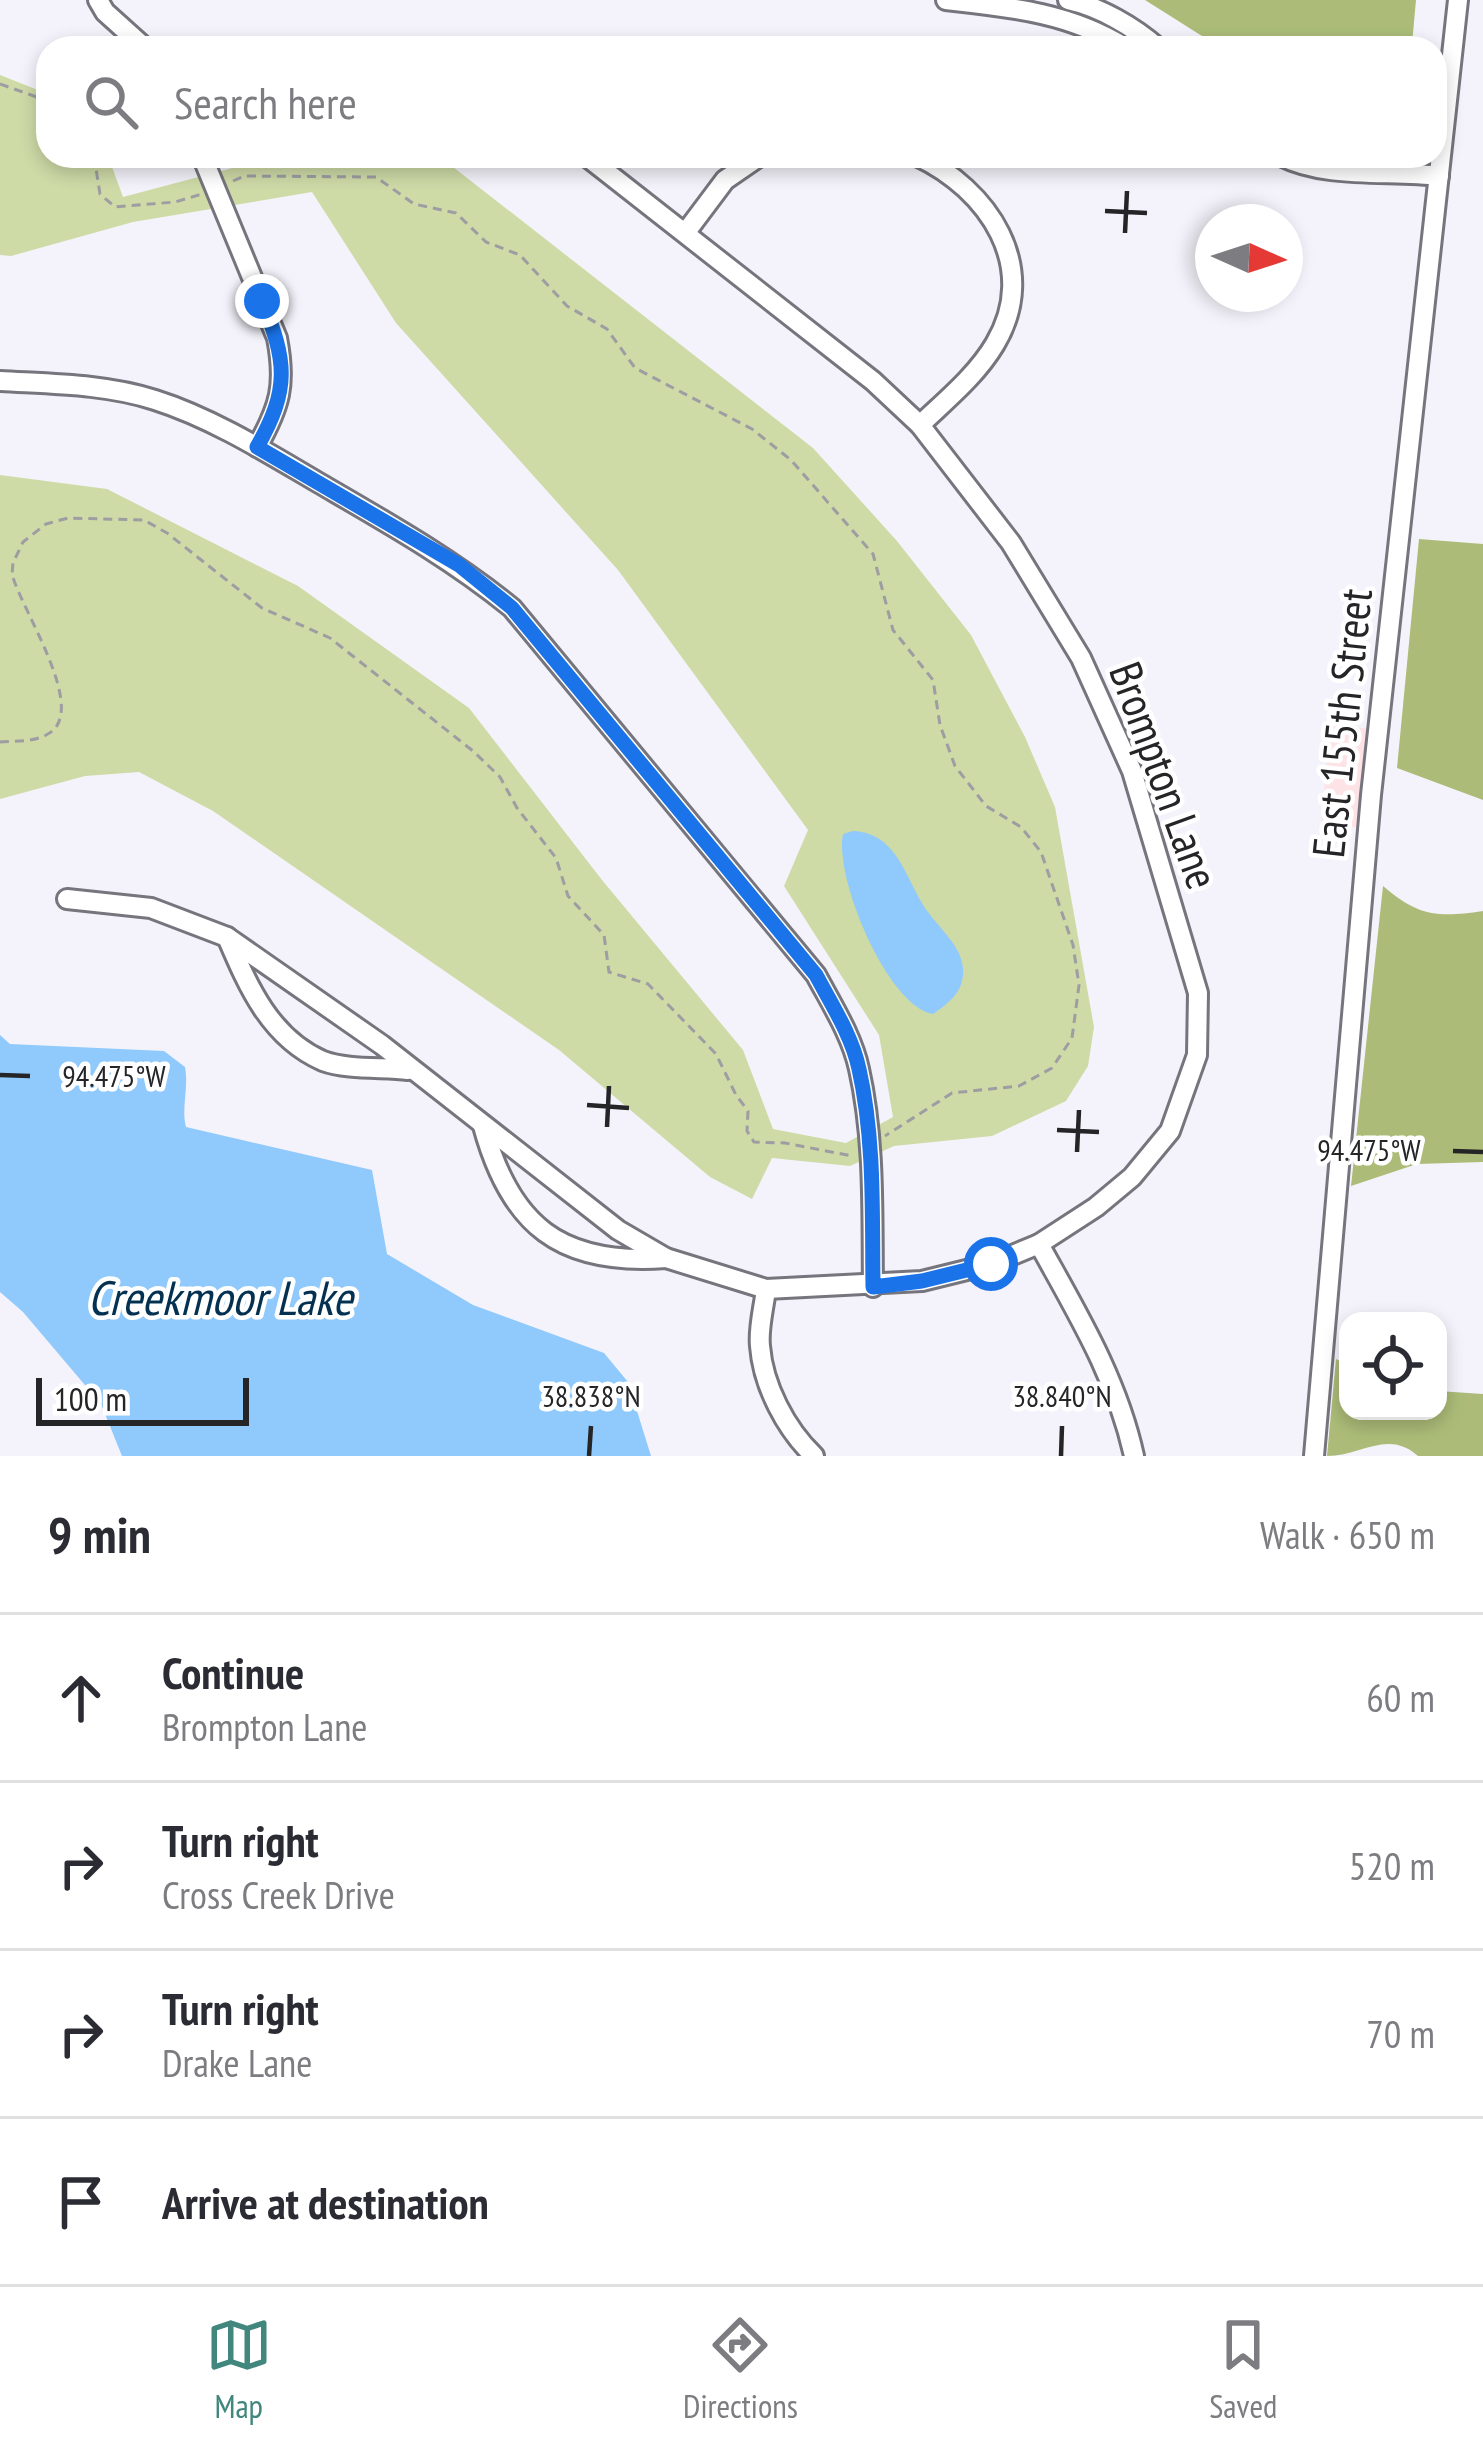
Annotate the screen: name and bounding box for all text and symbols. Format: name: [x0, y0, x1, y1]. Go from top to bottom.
search box: [36, 36, 1447, 168]
icon: search: [78, 69, 144, 135]
text: Search here: [174, 73, 357, 131]
north arrow: [1195, 204, 1303, 312]
route end: [235, 274, 289, 328]
street label: East 155th Street: [1298, 585, 1384, 860]
street label: Brompton Lane: [1097, 654, 1233, 896]
text: 94.475°W: [62, 1056, 166, 1095]
text: 94.475°W: [1317, 1130, 1421, 1169]
route start: [964, 1237, 1018, 1291]
water label: Creekmoor Lake: [88, 1266, 356, 1328]
map controls: [1339, 1312, 1447, 1420]
button: locate: [1339, 1312, 1447, 1420]
scale bar: [36, 1372, 249, 1425]
text: 38.838°N: [541, 1376, 641, 1415]
text: 38.840°N: [1012, 1376, 1112, 1415]
text: 100 m: [54, 1377, 127, 1420]
text: 9 min: [48, 1501, 151, 1567]
text: Walk · 650 m: [1260, 1509, 1435, 1560]
text: Continue: [162, 1643, 304, 1701]
icon: ahead: [48, 1665, 114, 1731]
text: 60 m: [1366, 1672, 1435, 1723]
text: Brompton Lane: [162, 1701, 367, 1752]
text: Turn right: [162, 1811, 319, 1869]
icon: right: [48, 1833, 114, 1899]
text: 520 m: [1349, 1840, 1435, 1891]
text: Cross Creek Drive: [162, 1869, 395, 1920]
text: Turn right: [162, 1979, 319, 2037]
icon: right: [48, 2001, 114, 2067]
text: 70 m: [1366, 2008, 1435, 2059]
text: Drake Lane: [162, 2037, 312, 2088]
icon: arrive: [48, 2169, 114, 2235]
text: Arrive at destination: [162, 2173, 489, 2231]
tab: Map: [206, 2312, 272, 2427]
tab: Directions: [683, 2312, 798, 2427]
tab: Saved: [1209, 2312, 1277, 2427]

